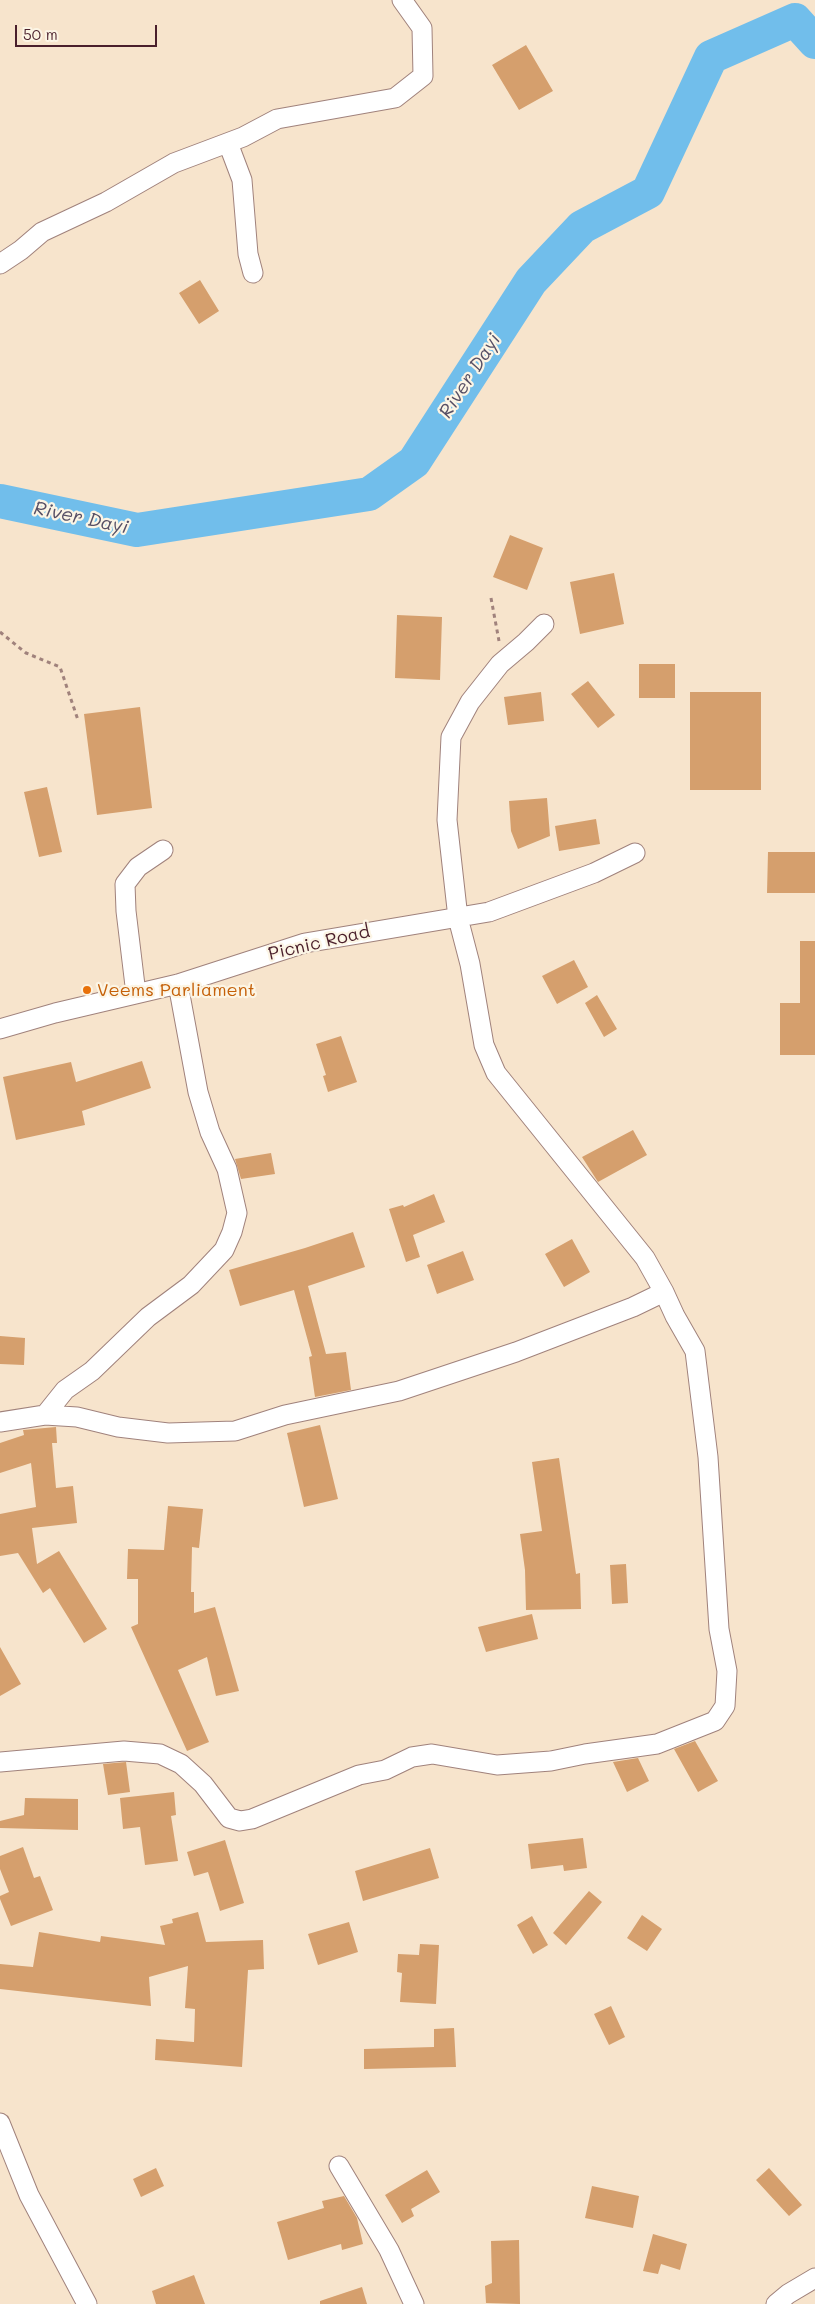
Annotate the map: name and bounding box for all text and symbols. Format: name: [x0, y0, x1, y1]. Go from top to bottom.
scale bar: [18, 15, 160, 47]
text: 50 m: [23, 24, 58, 44]
water label: River Dayi: [434, 330, 506, 422]
water label: River Dayi: [32, 497, 130, 539]
street label: Picnic Road: [266, 921, 372, 965]
place label: Veems Parliament: [97, 979, 256, 1001]
marker: Veems Parliament: [81, 984, 93, 996]

